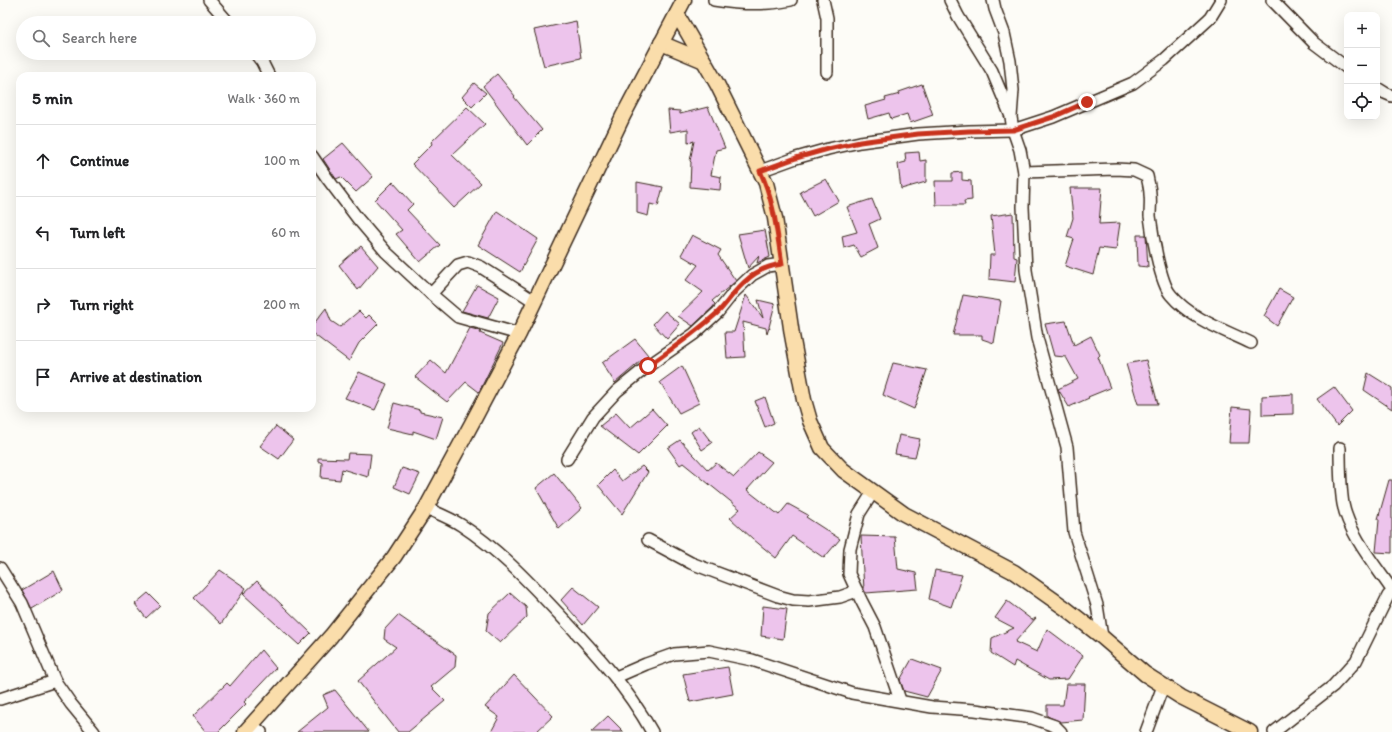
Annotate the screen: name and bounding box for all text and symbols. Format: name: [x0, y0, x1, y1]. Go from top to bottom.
map controls: [1344, 12, 1380, 120]
button: +: [1344, 12, 1380, 48]
search box: [16, 16, 316, 60]
icon: search: [30, 27, 52, 49]
text: Search here: [62, 29, 137, 47]
button: −: [1344, 48, 1380, 84]
button: locate: [1344, 84, 1380, 120]
text: 5 min: [32, 88, 72, 108]
text: Walk · 360 m: [227, 91, 300, 106]
route end: [1078, 93, 1096, 111]
icon: ahead: [32, 150, 54, 172]
text: Continue: [70, 152, 129, 170]
text: 100 m: [264, 153, 300, 168]
icon: left: [32, 222, 54, 244]
text: Turn left: [70, 224, 125, 242]
text: 60 m: [271, 225, 300, 240]
icon: right: [32, 294, 54, 316]
text: Turn right: [70, 296, 134, 314]
text: 200 m: [263, 297, 300, 312]
route start: [639, 357, 657, 375]
icon: arrive: [32, 366, 54, 388]
text: Arrive at destination: [70, 368, 202, 386]

